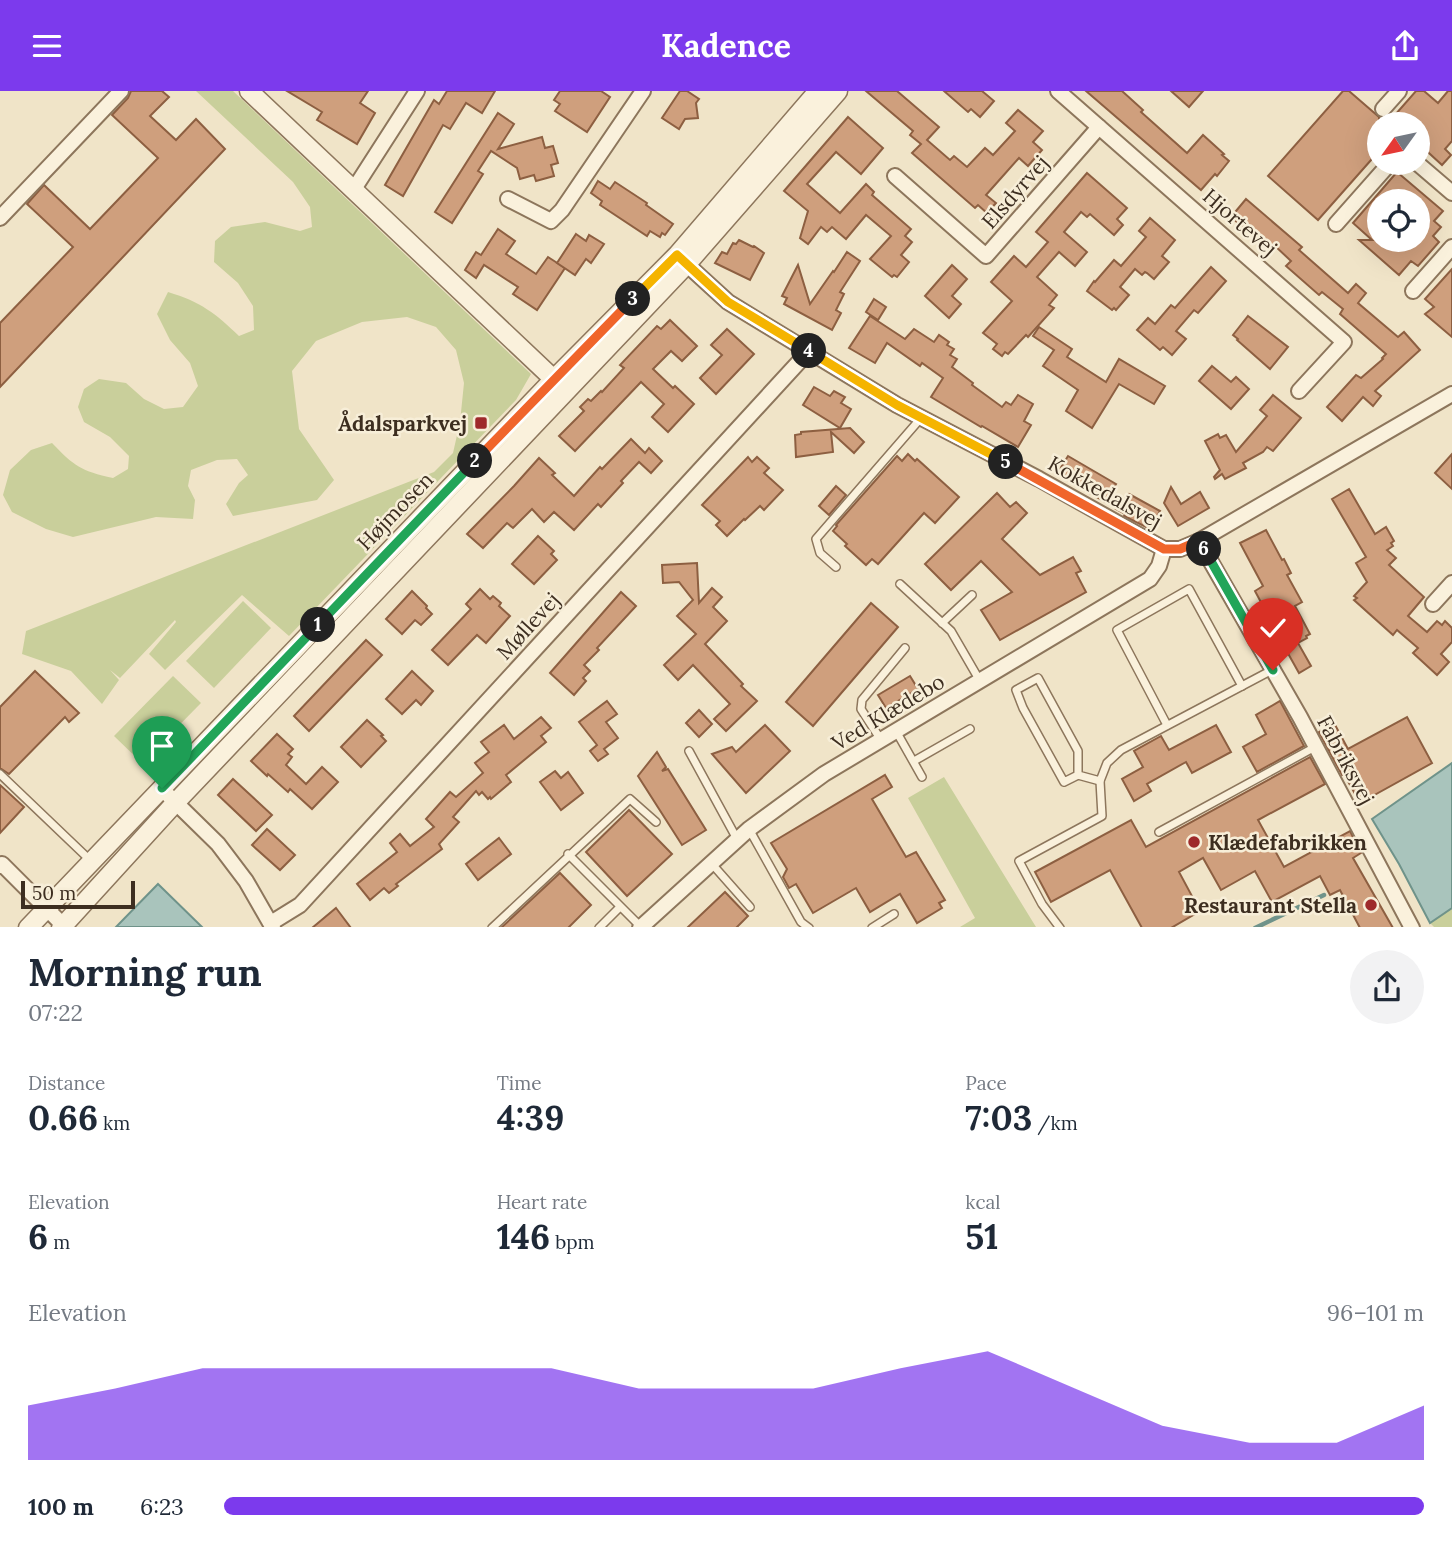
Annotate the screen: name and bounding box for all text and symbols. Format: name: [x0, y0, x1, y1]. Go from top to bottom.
text: Kadence: [661, 25, 791, 66]
icon: menu: [28, 27, 66, 65]
icon: share: [1386, 27, 1424, 65]
north arrow: [1367, 112, 1430, 175]
map controls: [1367, 112, 1430, 252]
street label: Elsdyrvej: [976, 150, 1054, 234]
street label: Hjortevej: [1197, 182, 1283, 262]
button: locate: [1367, 189, 1430, 252]
pin: 3: [616, 281, 650, 317]
text: 3: [627, 286, 638, 310]
pin: 4: [792, 334, 826, 369]
text: 4: [803, 338, 814, 362]
place label: Ådalsparkvej: [338, 410, 467, 437]
marker: Ådalsparkvej: [473, 415, 489, 431]
pin: 2: [458, 443, 492, 479]
pin: 5: [988, 445, 1024, 479]
text: 2: [469, 448, 480, 472]
text: 5: [1000, 449, 1011, 473]
street label: Kokkedalsvej: [1043, 450, 1167, 534]
street label: Højmosen: [351, 466, 439, 556]
pin: 6: [1186, 531, 1222, 567]
text: 6: [1198, 536, 1209, 560]
street label: Møllevej: [491, 587, 565, 665]
pin: [1243, 598, 1303, 670]
pin: 1: [300, 607, 336, 643]
icon: check: [1254, 609, 1292, 647]
text: 1: [314, 612, 321, 636]
street label: Ved Klædebo: [826, 668, 949, 757]
street label: Fabriksvej: [1311, 711, 1381, 809]
pin: [132, 716, 192, 788]
icon: arrive: [143, 727, 181, 765]
place label: Klædefabrikken: [1208, 829, 1367, 856]
marker: Klædefabrikken: [1186, 834, 1202, 850]
scale bar: [21, 879, 135, 910]
text: 50 m: [32, 881, 76, 905]
place label: Restaurant Stella: [1184, 892, 1357, 919]
marker: Restaurant Stella: [1363, 897, 1379, 913]
text: Morning run: [28, 948, 262, 996]
button: share: [1350, 950, 1424, 1024]
text: 07:22: [28, 998, 83, 1027]
text: Distance: [28, 1071, 105, 1095]
text: Time: [497, 1071, 541, 1095]
text: Pace: [965, 1071, 1007, 1095]
text: 0.66: [28, 1095, 98, 1140]
text: 4:39: [497, 1095, 564, 1140]
text: 7:03: [965, 1095, 1032, 1140]
text: km: [98, 1111, 130, 1135]
text: /km: [1032, 1111, 1078, 1135]
text: Elevation: [28, 1190, 110, 1214]
text: Heart rate: [497, 1190, 587, 1214]
text: kcal: [965, 1190, 1000, 1214]
text: 6: [28, 1214, 48, 1259]
text: 146: [497, 1214, 550, 1259]
text: 51: [965, 1214, 998, 1259]
text: m: [48, 1230, 70, 1254]
text: bpm: [550, 1230, 595, 1254]
text: Elevation: [28, 1298, 127, 1327]
text: 96–101 m: [1327, 1298, 1424, 1327]
text: 100 m: [28, 1492, 94, 1521]
text: 6:23: [140, 1492, 184, 1521]

